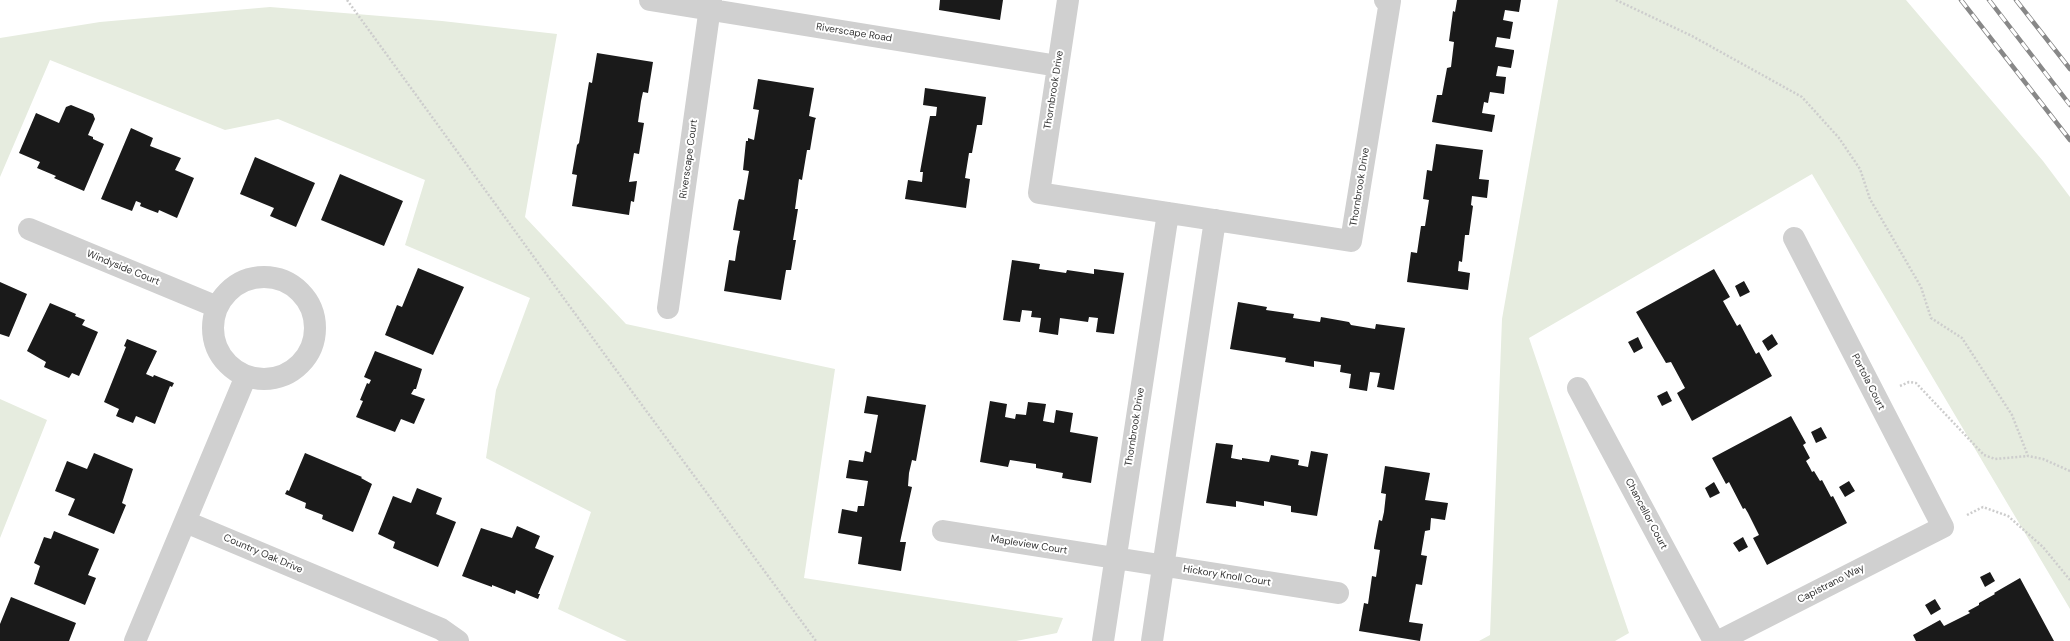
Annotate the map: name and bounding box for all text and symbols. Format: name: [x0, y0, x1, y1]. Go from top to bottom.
street label: Riverscape Road: [815, 21, 893, 45]
street label: Thornbrook Drive: [1042, 50, 1066, 130]
street label: Riverscape Court: [677, 119, 701, 199]
street label: Thornbrook Drive: [1348, 147, 1372, 227]
street label: Windyside Court: [85, 248, 161, 288]
street label: Portola Court: [1849, 352, 1887, 412]
street label: Thornbrook Drive: [1123, 387, 1147, 467]
street label: Chancellor Court: [1622, 476, 1670, 552]
street label: Country Oak Drive: [222, 532, 304, 576]
street label: Mapleview Court: [990, 533, 1068, 557]
street label: Capistrano Way: [1796, 562, 1866, 606]
street label: Hickory Knoll Court: [1182, 563, 1272, 589]

